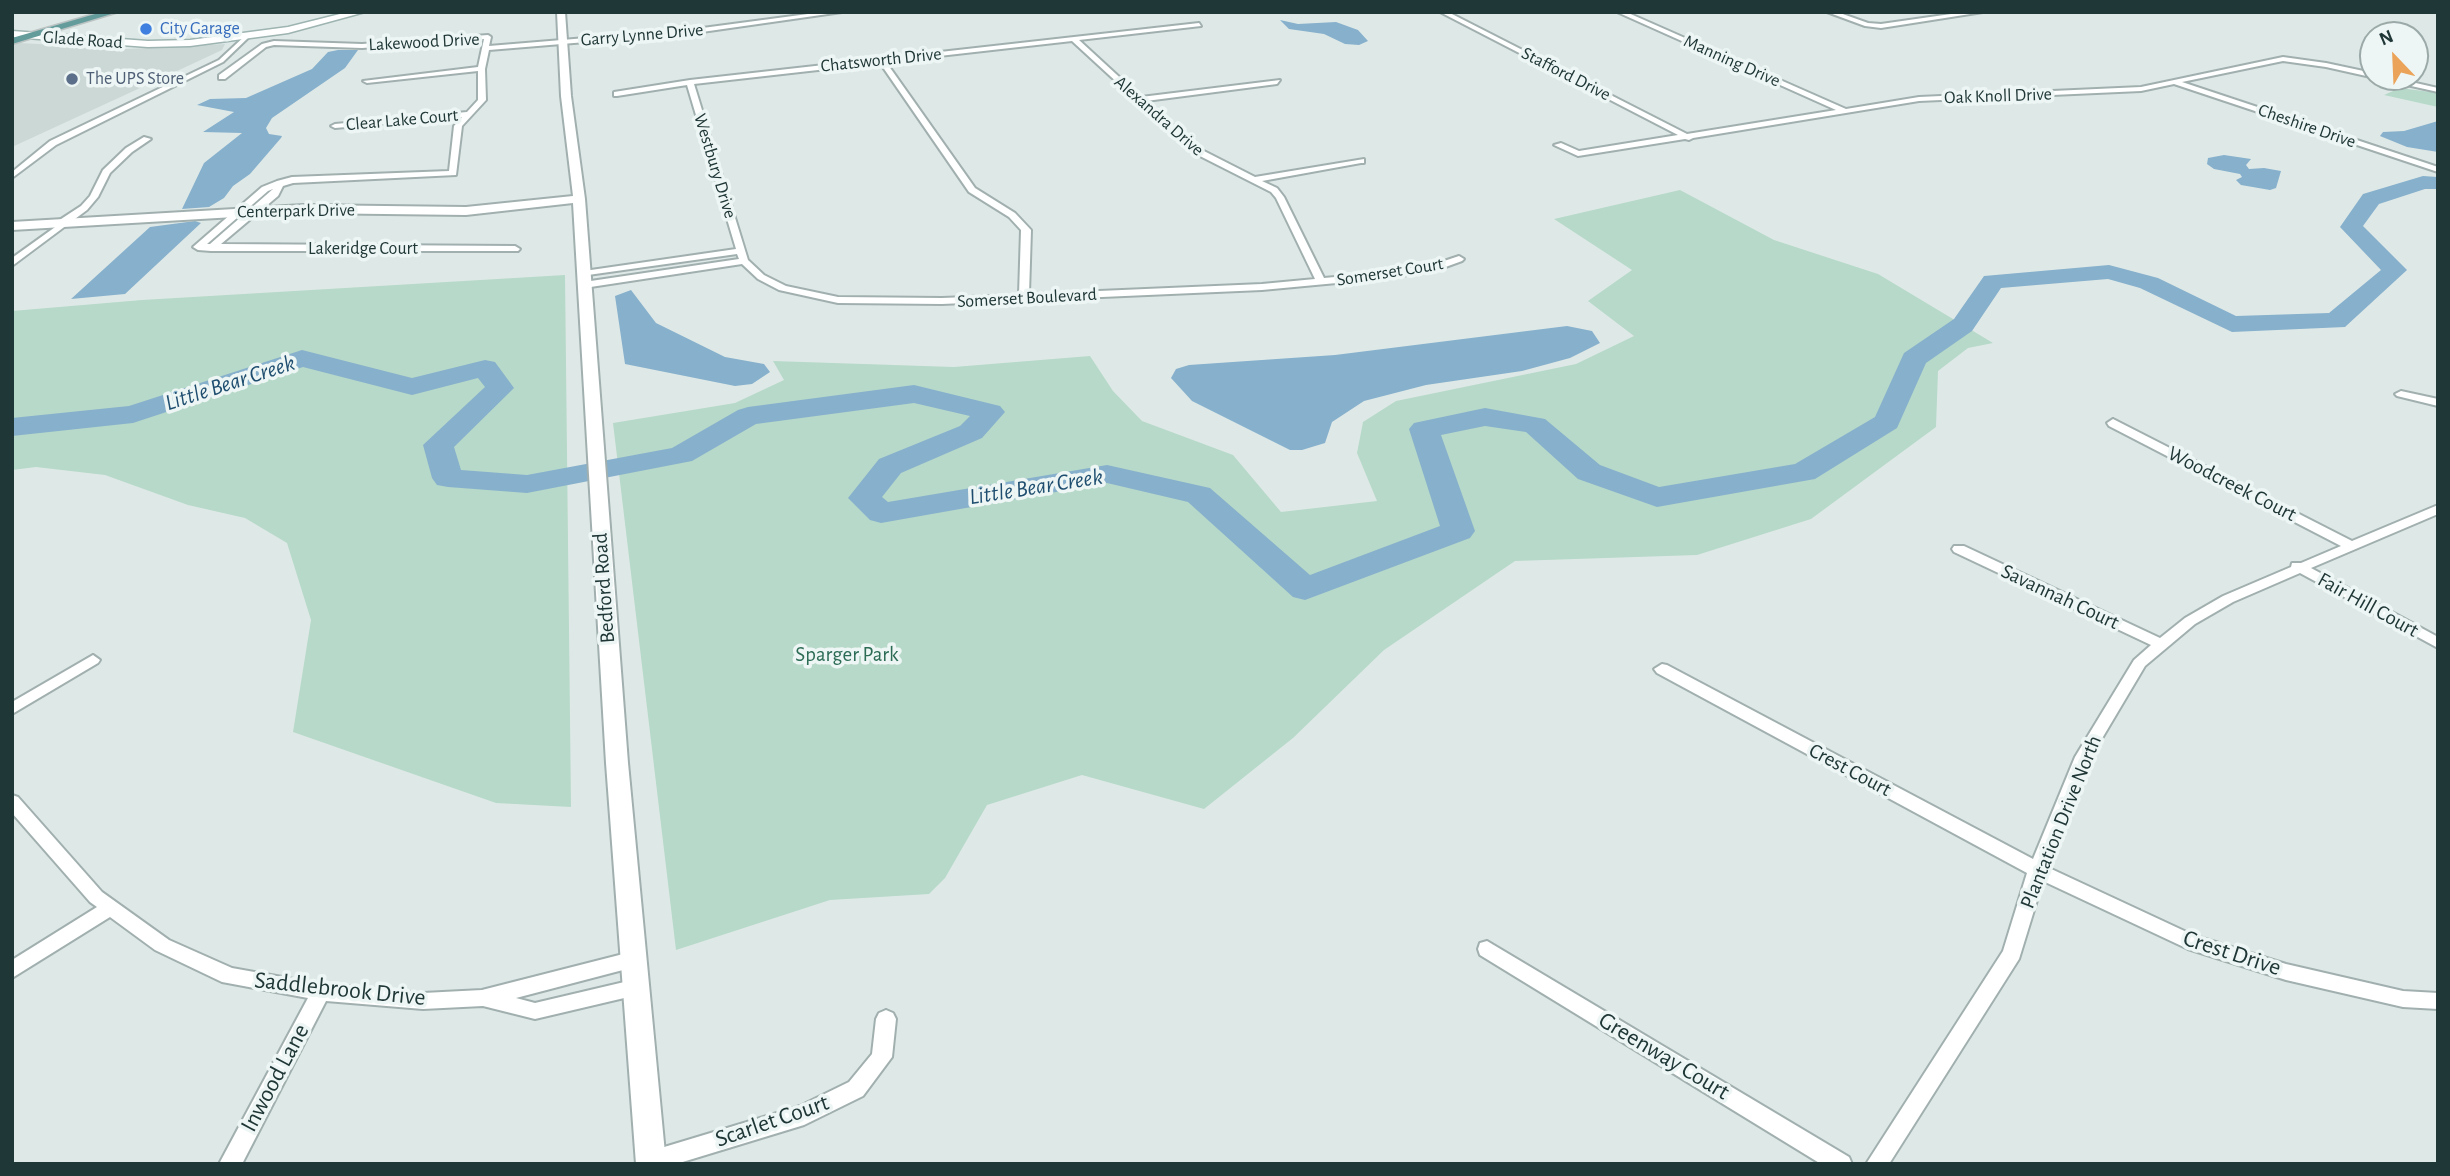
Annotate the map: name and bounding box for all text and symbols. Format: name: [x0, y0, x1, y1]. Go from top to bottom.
place label: City Garage: [160, 18, 240, 40]
street label: Garry Lynne Drive: [580, 19, 704, 51]
marker: City Garage: [138, 21, 154, 37]
north arrow: [2359, 21, 2429, 91]
street label: Glade Road: [42, 26, 124, 54]
text: N: [2377, 27, 2396, 49]
street label: Lakewood Drive: [368, 28, 480, 56]
street label: Manning Drive: [1680, 30, 1784, 92]
street label: Stafford Drive: [1518, 42, 1614, 106]
street label: Chatsworth Drive: [820, 43, 942, 77]
place label: The UPS Store: [86, 68, 184, 90]
marker: The UPS Store: [64, 71, 80, 87]
street label: Alexandra Drive: [1110, 71, 1208, 161]
street label: Oak Knoll Drive: [1944, 83, 2052, 109]
street label: Cheshire Drive: [2255, 99, 2359, 153]
street label: Clear Lake Court: [345, 104, 459, 136]
street label: Westbury Drive: [689, 111, 741, 221]
street label: Centerpark Drive: [237, 199, 355, 223]
street label: Lakeridge Court: [308, 238, 418, 260]
street label: Somerset Court: [1335, 253, 1445, 291]
street label: Somerset Boulevard: [957, 284, 1097, 312]
water label: Little Bear Creek: [162, 349, 298, 417]
street label: Woodcreek Court: [2163, 441, 2301, 527]
water label: Little Bear Creek: [967, 463, 1105, 511]
street label: Bedford Road: [588, 532, 620, 644]
street label: Savannah Court: [1997, 559, 2123, 635]
street label: Fair Hill Court: [2313, 567, 2423, 643]
park label: Sparger Park: [795, 642, 899, 668]
street label: Plantation Drive North: [2015, 732, 2107, 912]
street label: Crest Court: [1804, 738, 1896, 802]
street label: Crest Drive: [2179, 924, 2285, 982]
street label: Saddlebrook Drive: [253, 966, 427, 1012]
street label: Greenway Court: [1593, 1006, 1735, 1106]
street label: Inwood Lane: [235, 1019, 315, 1137]
street label: Scarlet Court: [711, 1088, 833, 1154]

